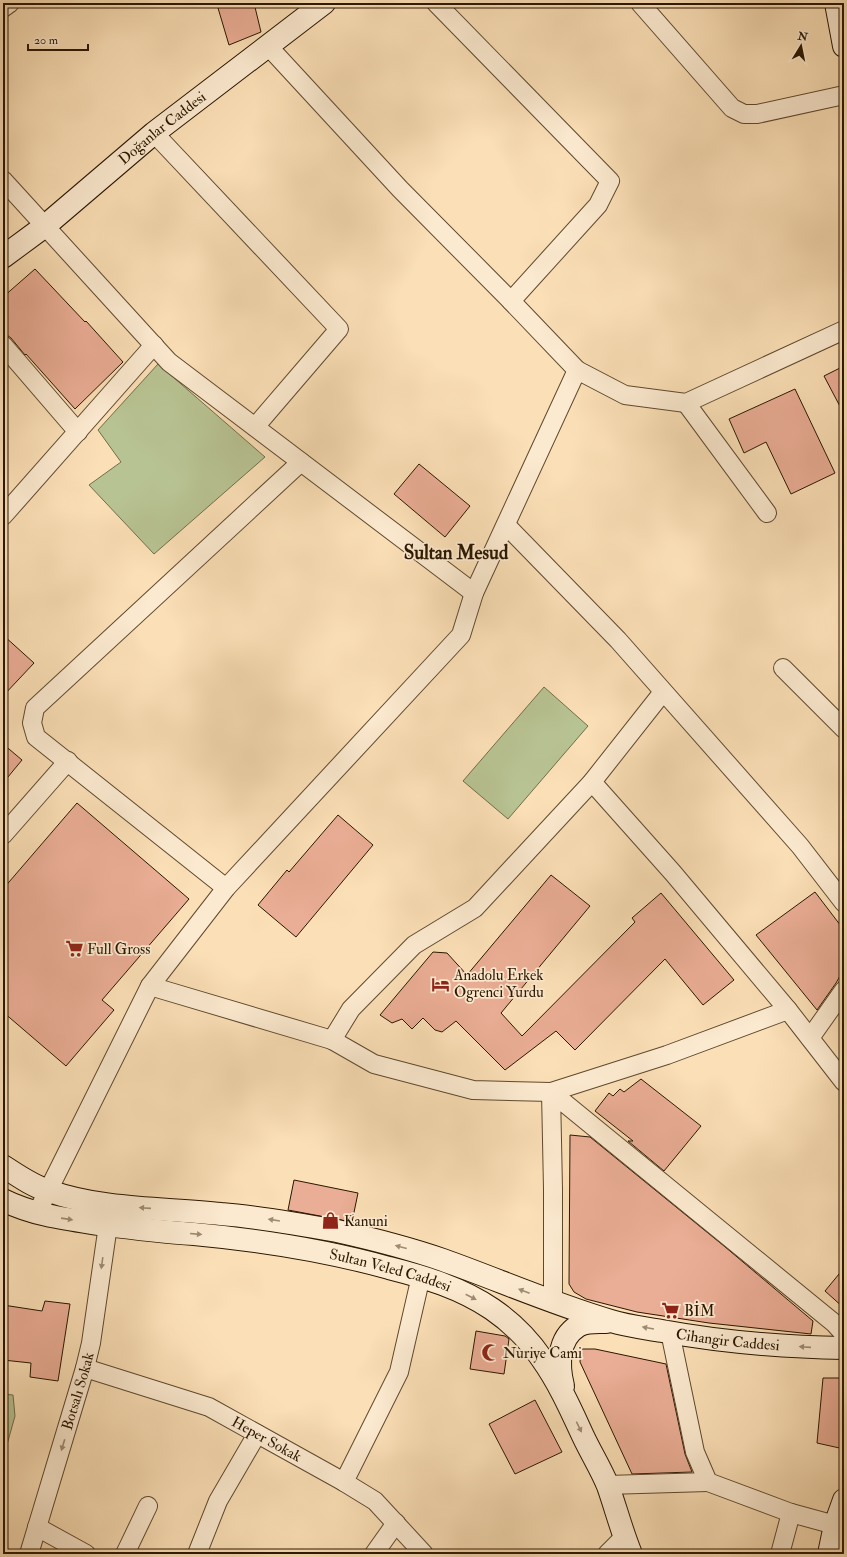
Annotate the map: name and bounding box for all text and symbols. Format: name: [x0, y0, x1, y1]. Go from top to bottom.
scale bar: [28, 26, 88, 52]
north arrow: [781, 26, 821, 66]
text: N: [796, 29, 810, 44]
text: 20 m: [34, 33, 59, 48]
street label: Doğanlar Caddesi: [115, 88, 210, 169]
district label: Sultan Mesud: [404, 541, 509, 565]
supermarket icon: Full Gross: [64, 939, 84, 959]
place label: Full Gross: [87, 940, 150, 959]
place label: Anadolu Erkek Ogrenci Yurdu: [453, 966, 544, 1002]
hotel icon: Anadolu Erkek Ogrenci Yurdu: [431, 974, 451, 994]
one-way arrow: [139, 1204, 151, 1211]
shop icon: Kanuni: [321, 1211, 341, 1231]
place label: Kanuni: [344, 1212, 388, 1231]
one-way arrow: [61, 1216, 73, 1222]
one-way arrow: [268, 1217, 280, 1223]
one-way arrow: [190, 1231, 202, 1238]
one-way arrow: [395, 1244, 407, 1250]
street label: Sultan Veled Caddesi: [328, 1245, 454, 1296]
one-way arrow: [99, 1257, 105, 1269]
one-way arrow: [517, 1288, 529, 1294]
one-way arrow: [466, 1294, 477, 1300]
supermarket icon: BİM: [661, 1301, 681, 1321]
place label: BİM: [684, 1301, 714, 1321]
one-way arrow: [642, 1325, 654, 1331]
street label: Cihangir Caddesi: [675, 1325, 780, 1355]
mosque icon: Nuriye Cami: [480, 1343, 500, 1363]
place label: Nuriye Cami: [503, 1344, 582, 1363]
one-way arrow: [799, 1344, 811, 1351]
street label: Botsalı Sokak: [58, 1350, 98, 1433]
street label: Heper Sokak: [228, 1412, 305, 1466]
one-way arrow: [576, 1421, 582, 1432]
one-way arrow: [60, 1439, 66, 1451]

